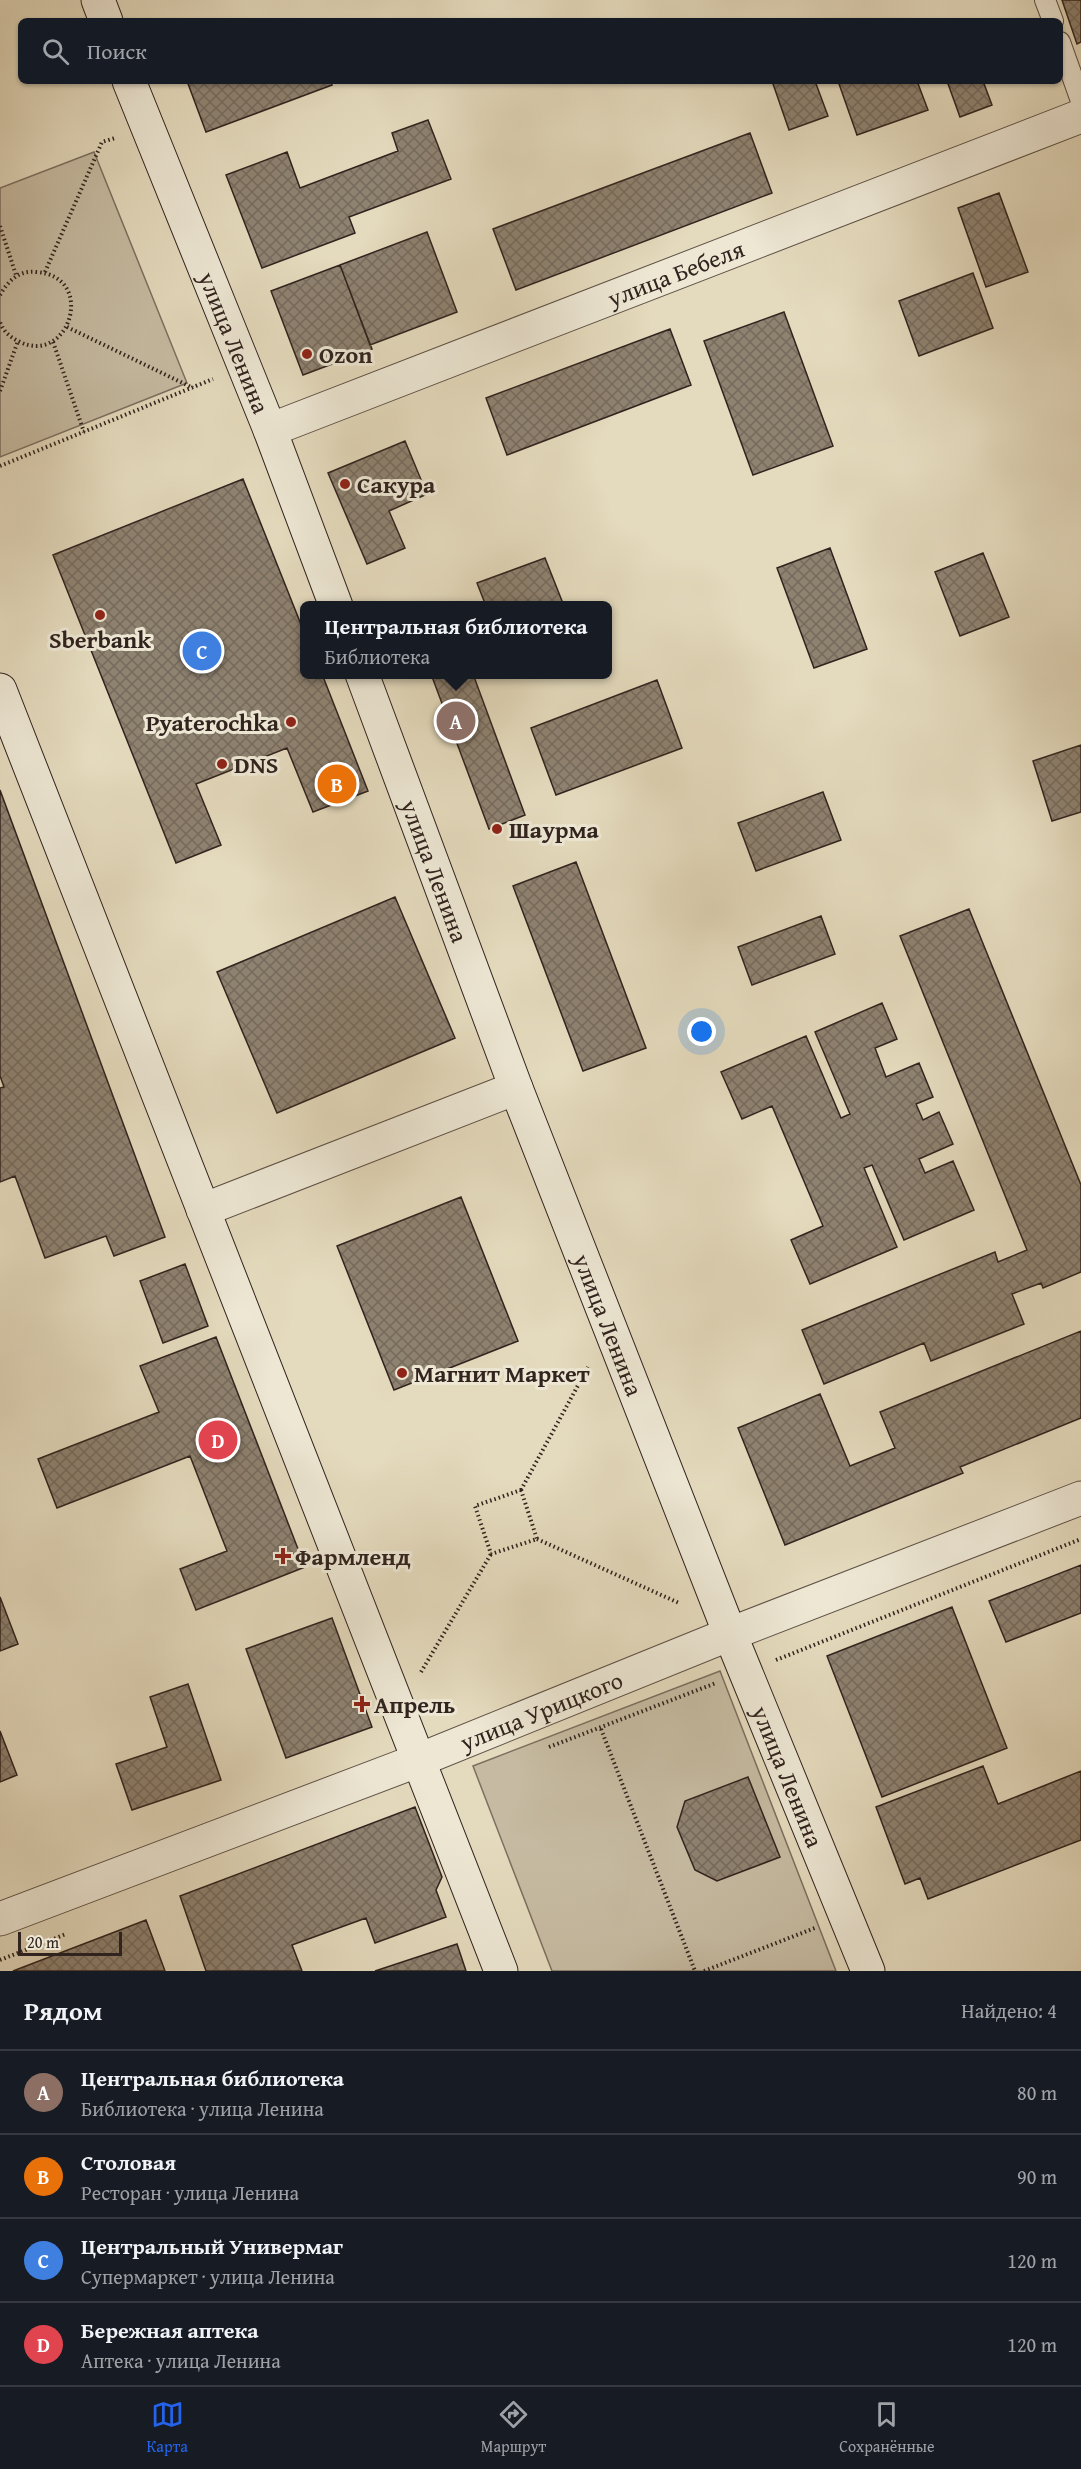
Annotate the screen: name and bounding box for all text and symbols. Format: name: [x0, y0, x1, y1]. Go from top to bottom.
search box: [18, 18, 1063, 84]
icon: search: [39, 35, 72, 68]
text: Поиск: [87, 35, 147, 67]
street label: улица Бебеля: [601, 231, 749, 316]
street label: улица Ленина: [190, 265, 279, 419]
place label: Ozon: [319, 337, 373, 372]
marker: Ozon: [300, 347, 314, 361]
place label: Сакура: [357, 467, 436, 502]
marker: Сакура: [338, 477, 352, 491]
popup: [300, 601, 612, 679]
marker: Sberbank: [93, 608, 107, 622]
text: Центральная библиотека: [324, 610, 588, 642]
place label: Sberbank: [49, 622, 151, 657]
pin: C: [182, 628, 222, 674]
text: Библиотека: [324, 642, 430, 671]
pin: A: [436, 698, 476, 744]
place label: Pyaterochka: [146, 705, 280, 740]
marker: Pyaterochka: [284, 715, 298, 729]
place label: DNS: [234, 747, 278, 782]
marker: DNS: [215, 757, 229, 771]
pin: B: [318, 762, 356, 806]
street label: улица Ленина: [392, 793, 478, 948]
place label: Шаурма: [509, 812, 600, 847]
marker: Шаурма: [490, 822, 504, 836]
your location: [687, 1017, 716, 1046]
street label: улица Ленина: [565, 1248, 653, 1402]
place label: Магнит Маркет: [414, 1356, 590, 1391]
marker: Магнит Маркет: [395, 1366, 409, 1380]
pin: D: [198, 1418, 238, 1462]
place label: Фармленд: [295, 1539, 411, 1574]
marker: Фармленд: [276, 1549, 290, 1563]
street label: улица Урицкого: [454, 1662, 628, 1760]
place label: Апрель: [374, 1687, 455, 1722]
marker: Апрель: [355, 1697, 369, 1711]
street label: улица Ленина: [743, 1699, 833, 1853]
scale bar: [18, 1929, 122, 1956]
text: 20 m: [27, 1930, 59, 1954]
text: Рядом: [24, 1991, 102, 2030]
text: Найдено: 4: [961, 1996, 1057, 2025]
text: Центральная библиотека: [81, 2062, 344, 2094]
text: A: [37, 2078, 50, 2107]
text: 80 m: [1017, 2078, 1057, 2107]
text: Библиотека · улица Ленина: [81, 2094, 324, 2123]
text: Столовая: [81, 2146, 176, 2178]
text: B: [37, 2162, 50, 2191]
text: 90 m: [1017, 2162, 1057, 2191]
text: Ресторан · улица Ленина: [81, 2178, 299, 2207]
text: Центральный Универмаг: [81, 2230, 343, 2262]
text: C: [38, 2246, 49, 2275]
text: 120 m: [1007, 2246, 1057, 2275]
text: Супермаркет · улица Ленина: [81, 2262, 335, 2291]
text: Бережная аптека: [81, 2314, 258, 2346]
text: D: [37, 2330, 50, 2359]
text: 120 m: [1007, 2330, 1057, 2359]
text: Аптека · улица Ленина: [81, 2346, 281, 2375]
tab: Карта: [146, 2398, 188, 2458]
tab: Маршрут: [481, 2398, 546, 2458]
tab: Сохранённые: [839, 2398, 935, 2458]

